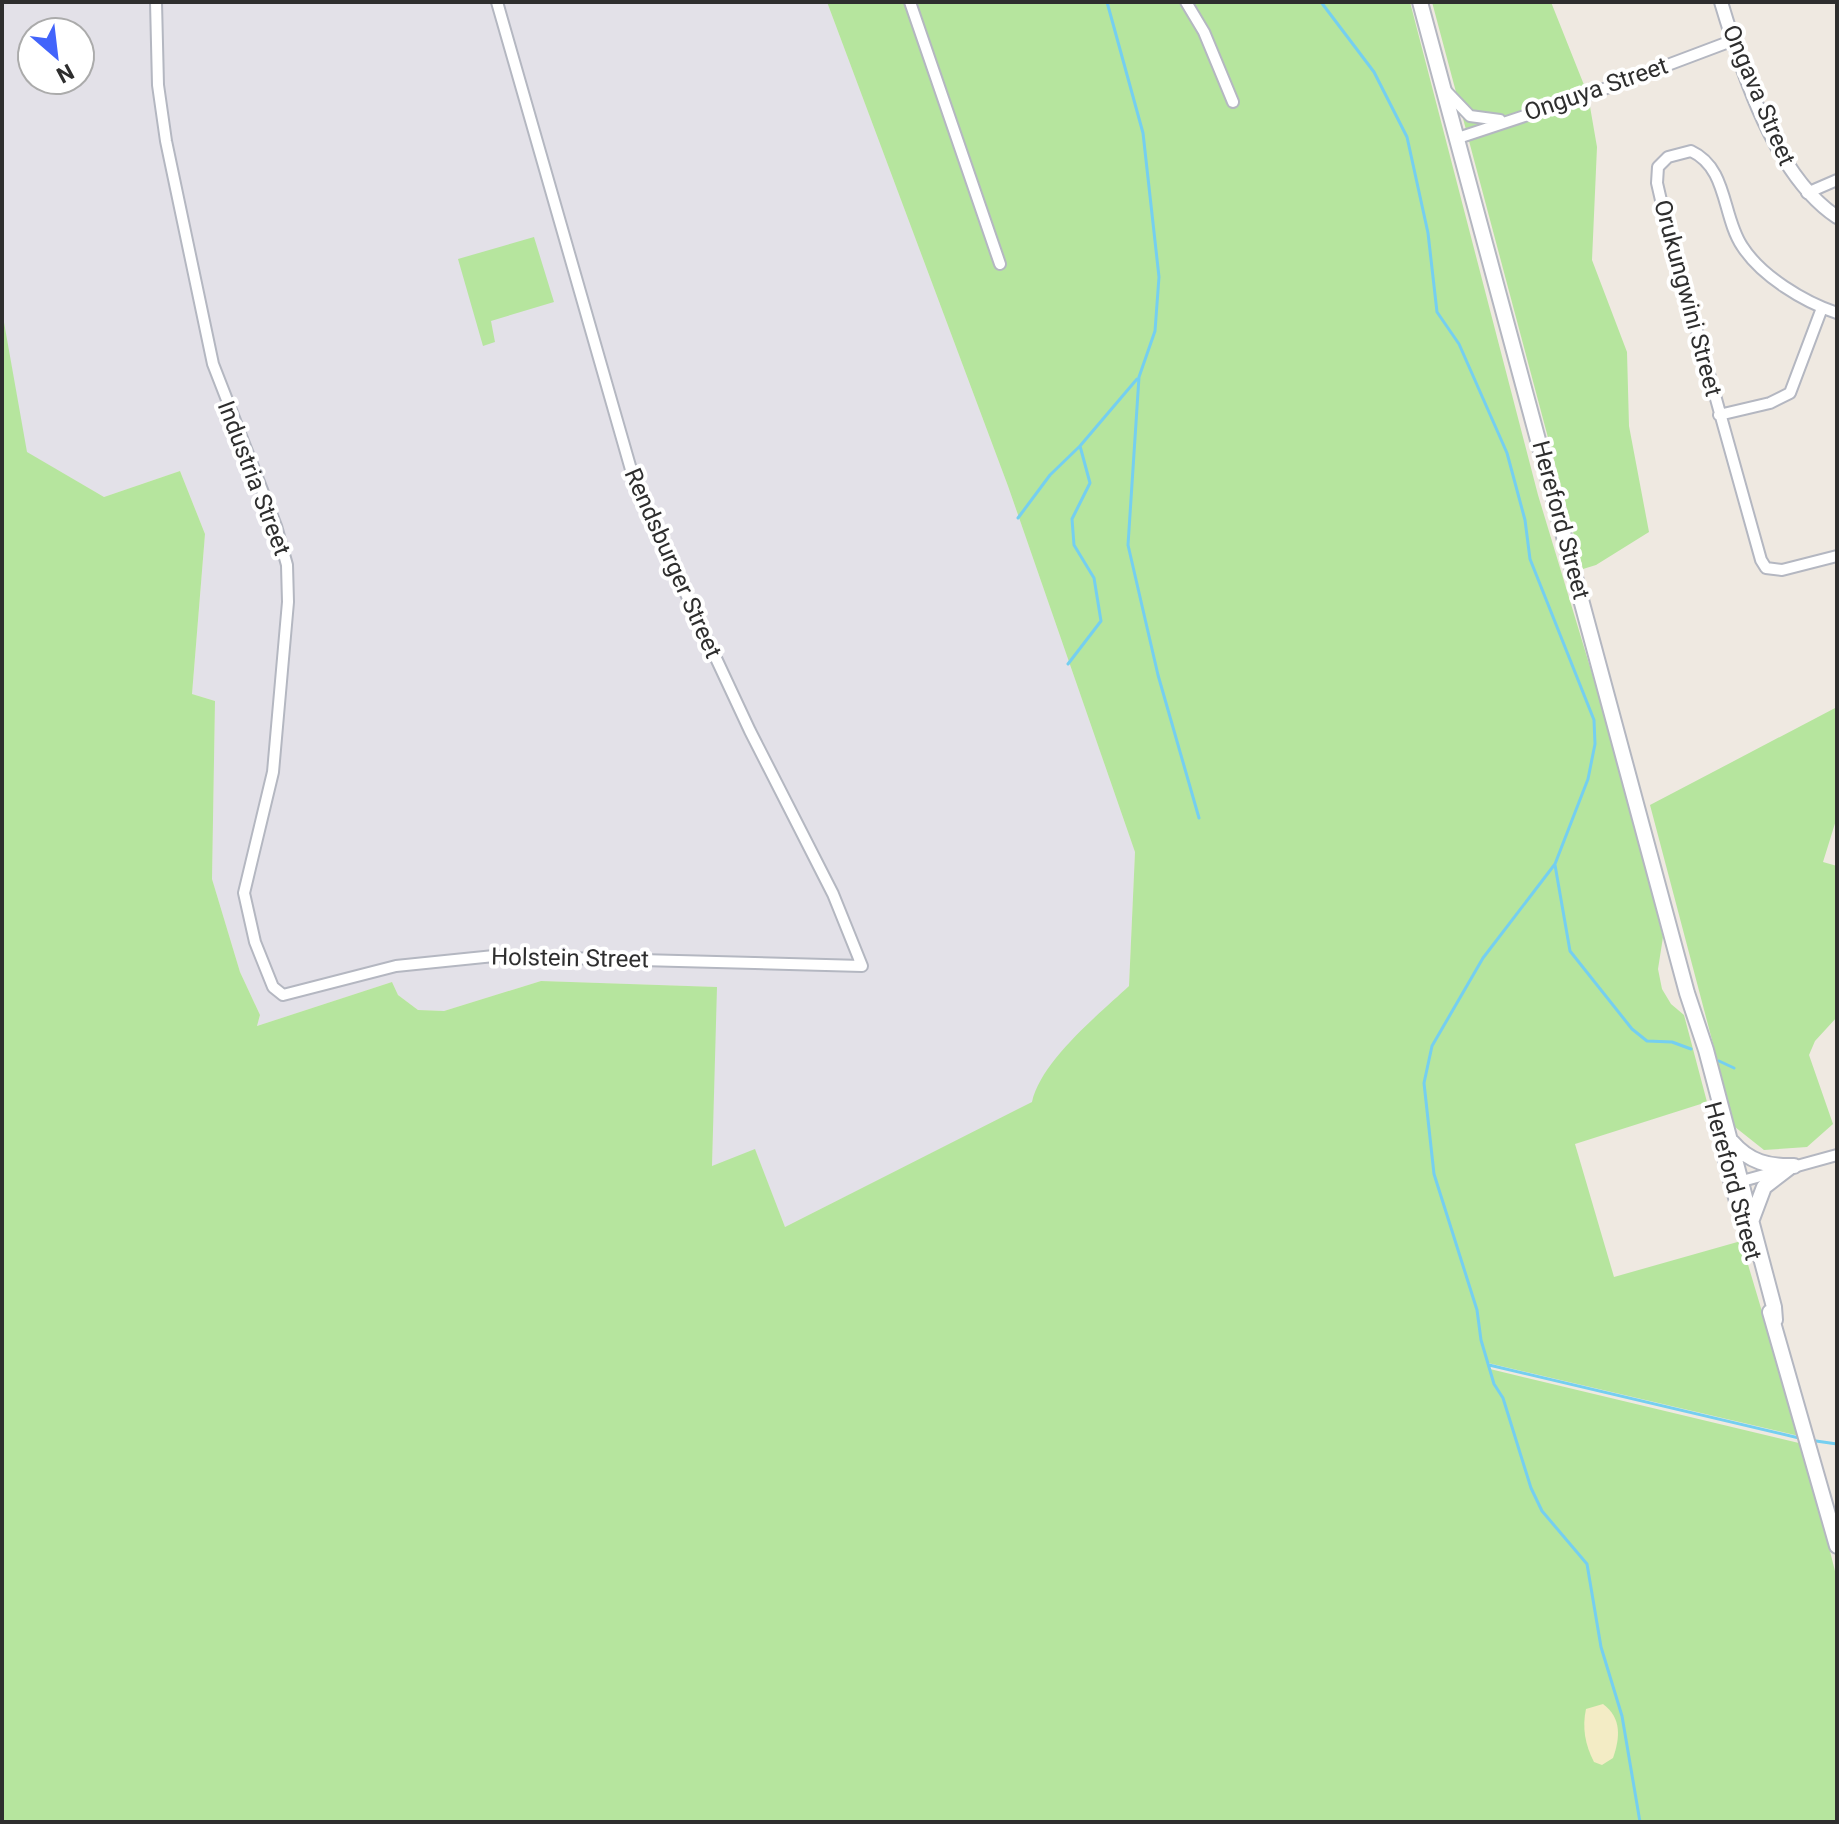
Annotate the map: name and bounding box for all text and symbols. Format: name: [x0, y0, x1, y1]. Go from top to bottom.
north arrow: [16, 16, 96, 96]
street label: Ongava Street: [1717, 21, 1801, 170]
street label: Onguya Street: [1521, 51, 1672, 127]
text: N: [52, 59, 78, 88]
street label: Orukungwini Street: [1648, 197, 1728, 399]
street label: Industria Street: [212, 397, 296, 559]
street label: Hereford Street: [1526, 438, 1596, 603]
street label: Rendsburger Street: [619, 464, 728, 662]
street label: Holstein Street: [491, 943, 649, 973]
street label: Hereford Street: [1698, 1099, 1768, 1264]

